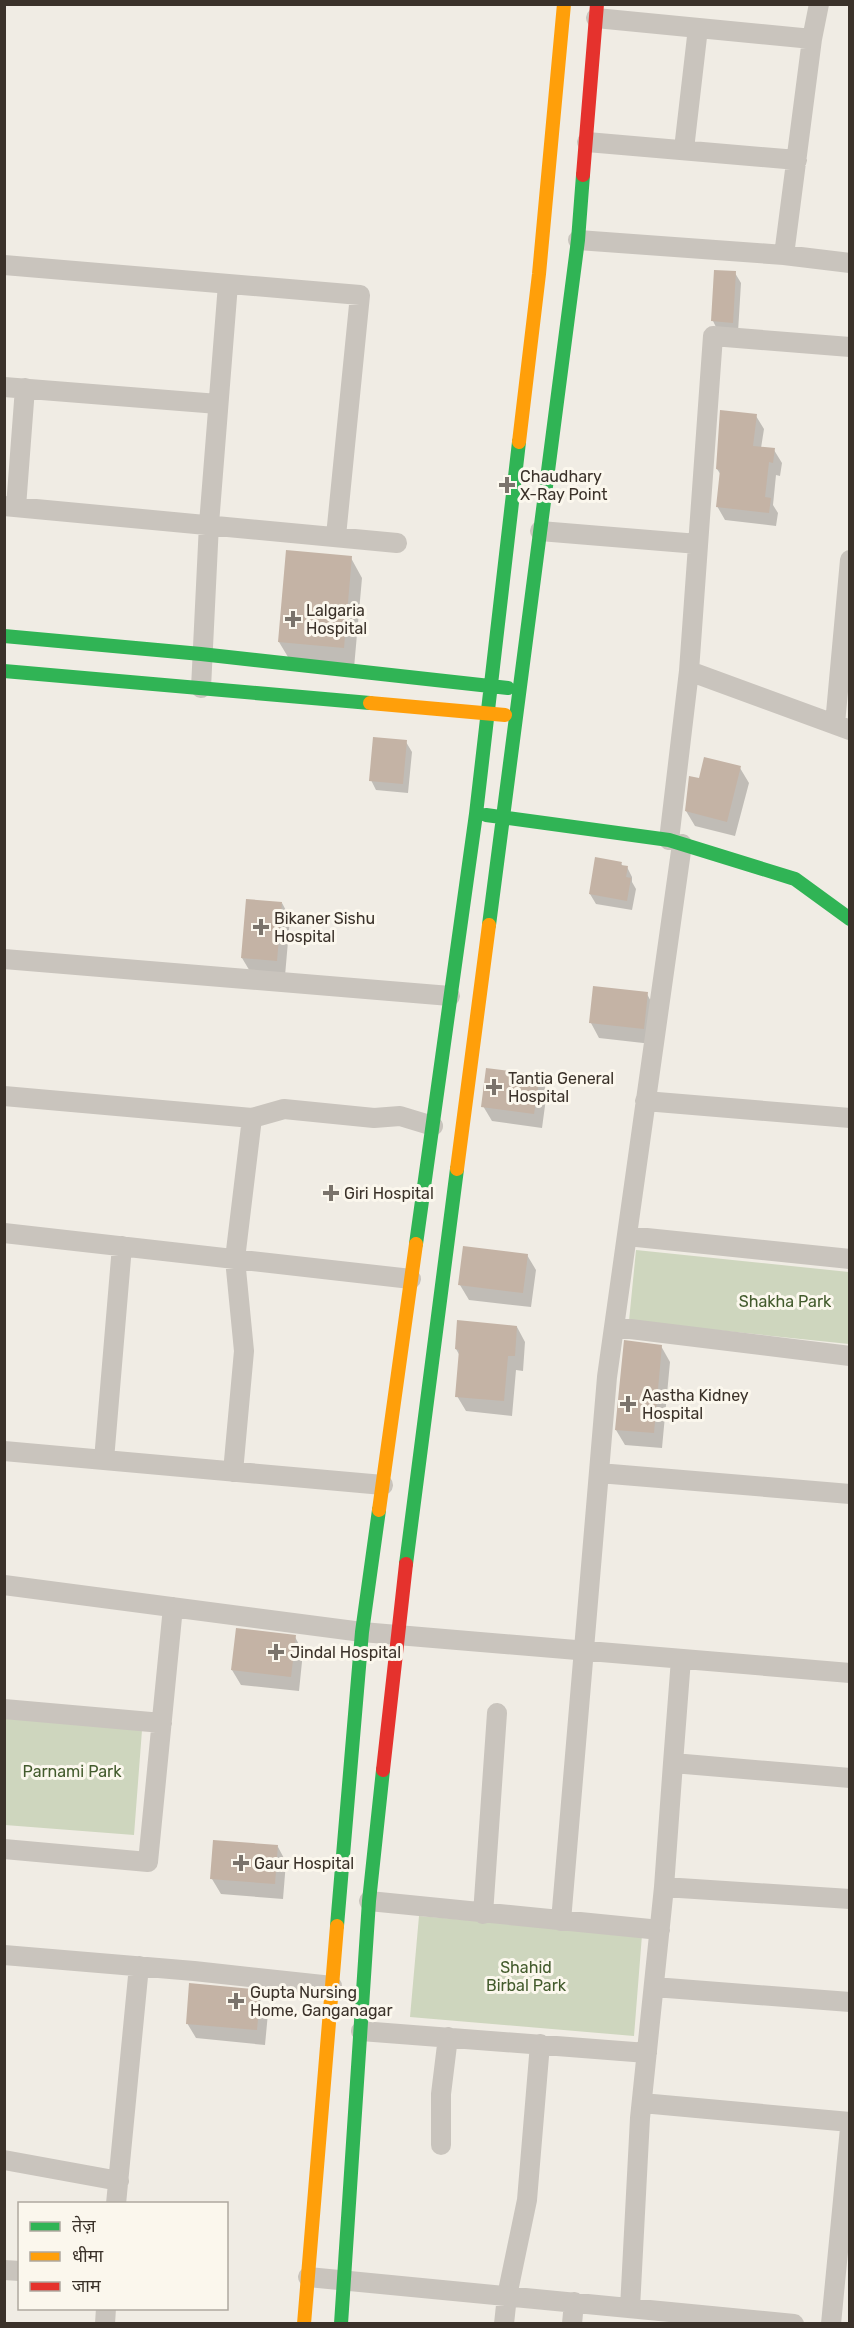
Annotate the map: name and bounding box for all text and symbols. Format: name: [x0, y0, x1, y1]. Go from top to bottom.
place label: Chaudhary X-Ray Point: [520, 467, 608, 504]
marker: Chaudhary X-Ray Point: [498, 476, 516, 494]
place label: Lalgaria Hospital: [306, 601, 367, 638]
marker: Lalgaria Hospital: [284, 610, 302, 628]
place label: Bikaner Sishu Hospital: [274, 909, 375, 946]
marker: Bikaner Sishu Hospital: [252, 918, 270, 936]
place label: Tantia General Hospital: [508, 1069, 614, 1106]
marker: Tantia General Hospital: [485, 1078, 503, 1096]
marker: Giri Hospital: [322, 1184, 340, 1202]
place label: Giri Hospital: [344, 1184, 434, 1203]
park label: Shakha Park: [739, 1292, 832, 1311]
place label: Aastha Kidney Hospital: [642, 1386, 749, 1423]
marker: Aastha Kidney Hospital: [619, 1395, 637, 1413]
marker: Jindal Hospital: [267, 1643, 285, 1661]
place label: Jindal Hospital: [290, 1643, 401, 1662]
park label: Parnami Park: [23, 1762, 122, 1781]
marker: Gaur Hospital: [232, 1854, 250, 1872]
place label: Gaur Hospital: [254, 1854, 354, 1873]
park label: Shahid Birbal Park: [486, 1958, 567, 1995]
place label: Gupta Nursing Home, Ganganagar: [250, 1983, 393, 2020]
marker: Gupta Nursing Home, Ganganagar: [227, 1992, 245, 2010]
legend: [18, 2202, 228, 2310]
text: तेज़: [72, 2215, 96, 2237]
text: धीमा: [72, 2245, 103, 2267]
text: जाम: [72, 2275, 102, 2297]

